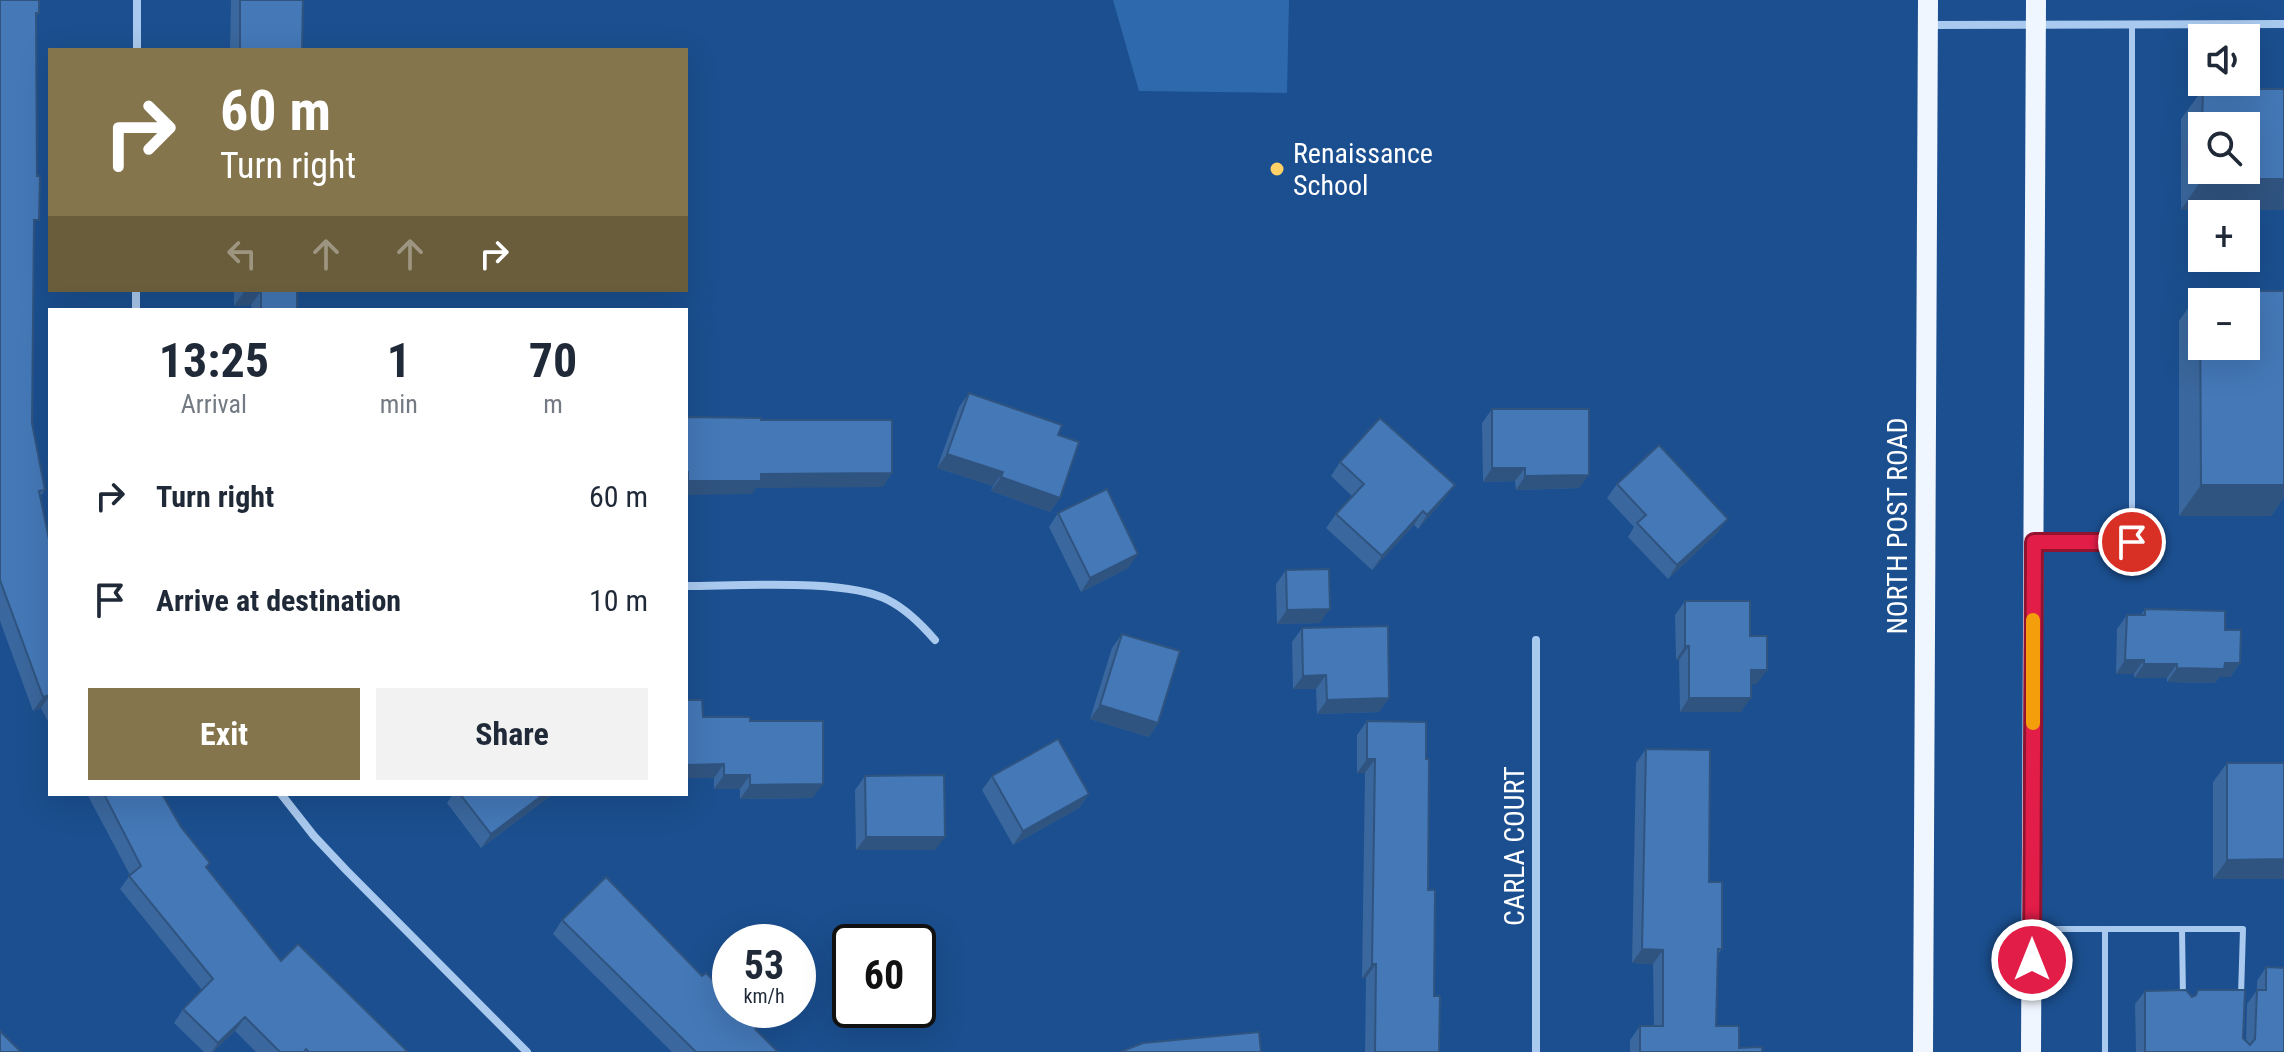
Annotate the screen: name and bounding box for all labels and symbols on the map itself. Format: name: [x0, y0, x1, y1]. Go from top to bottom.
place label: Renaissance School: [1293, 137, 1433, 202]
marker: Renaissance School: [1268, 160, 1286, 178]
street label: NORTH POST ROAD: [1881, 417, 1914, 635]
pin: [2098, 508, 2166, 576]
street label: CARLA COURT: [1498, 766, 1531, 926]
position arrow: [1990, 918, 2074, 1002]
speed limit sign: 60: [832, 924, 936, 1028]

